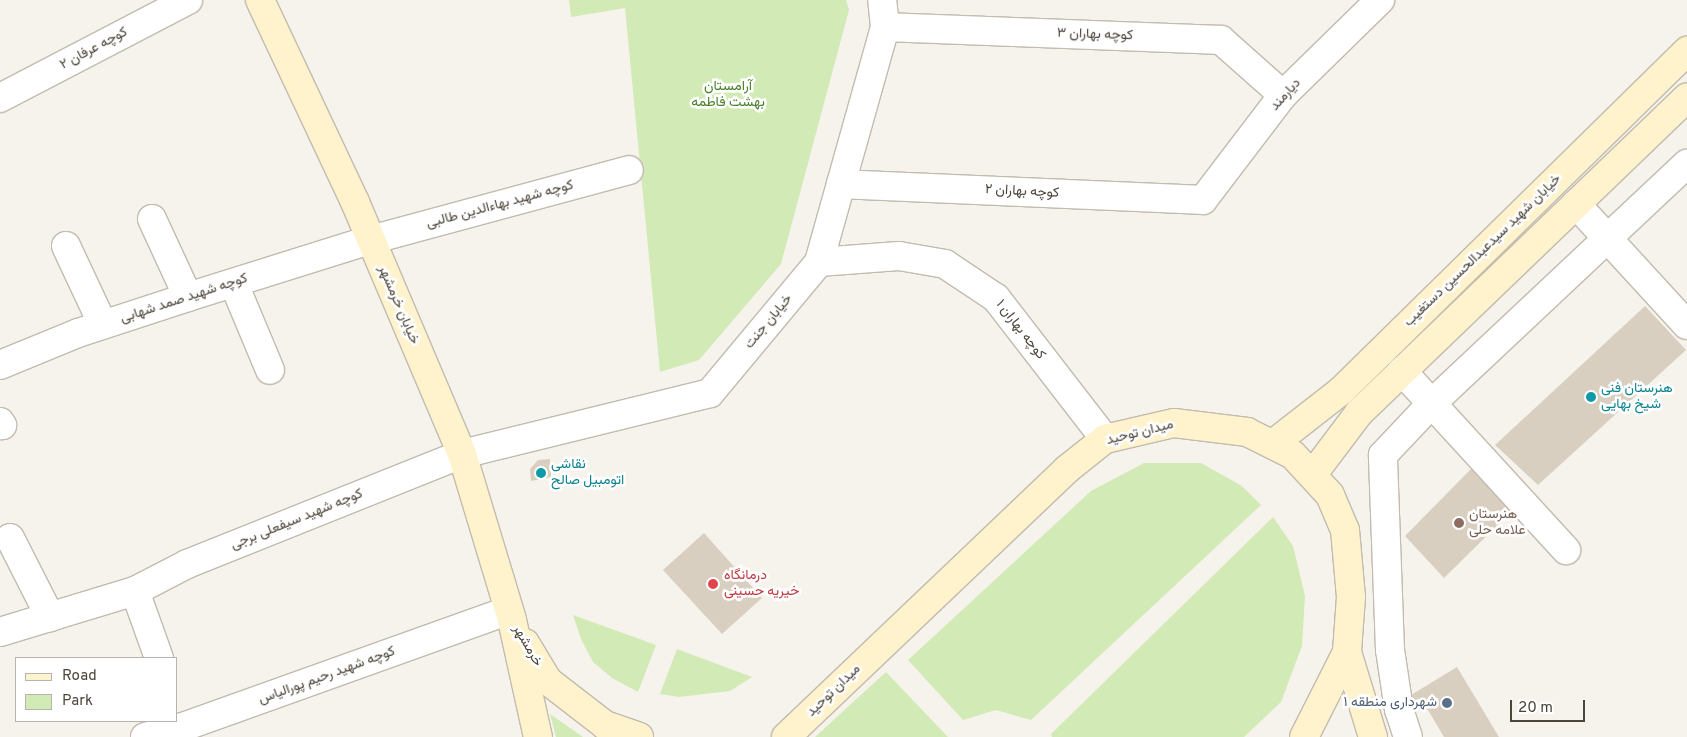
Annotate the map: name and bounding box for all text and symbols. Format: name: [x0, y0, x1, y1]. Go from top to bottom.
street label: کوچه عرفان ۲: [57, 24, 131, 74]
street label: کوچه بهاران ۳: [1057, 25, 1133, 45]
street label: دیارمند: [1267, 75, 1305, 115]
park label: آرامستان بهشت فاطمه: [691, 79, 765, 111]
street label: خیابان شهید سیدعبدالحسین دستغیب: [1401, 171, 1565, 331]
street label: کوچه شهید بهاءالدین طالبی: [425, 177, 575, 233]
street label: کوچه بهاران ۲: [984, 182, 1060, 202]
street label: خیابان خرمشهر: [374, 263, 422, 347]
street label: کوچه شهید صمد شهابی: [118, 270, 250, 328]
street label: خیابان جنت: [741, 291, 797, 353]
street label: کوچه بهاران ۱: [992, 297, 1048, 363]
place label: هنرستان فنی شیخ بهایی: [1601, 381, 1673, 414]
marker: هنرستان فنی شیخ بهایی: [1585, 391, 1597, 403]
street label: میدان توحید: [1105, 417, 1175, 449]
place label: نقاشی اتومبیل صالح: [551, 457, 624, 490]
marker: نقاشی اتومبیل صالح: [535, 467, 547, 479]
street label: کوچه شهید سیفعلی برجی: [228, 486, 366, 554]
place label: هنرستان علامه حلی: [1469, 507, 1526, 540]
marker: هنرستان علامه حلی: [1453, 517, 1465, 529]
place label: درمانگاه خیریه حسینی: [724, 568, 799, 600]
marker: درمانگاه خیریه حسینی: [706, 577, 720, 591]
street label: خرمشهر: [508, 622, 546, 670]
street label: کوچه شهید رحیم پورالیاس: [256, 643, 398, 709]
legend: [15, 657, 178, 722]
street label: میدان توحید: [804, 661, 864, 721]
text: Road: [62, 667, 97, 686]
scale bar: [1512, 690, 1587, 722]
text: Park: [62, 692, 93, 711]
place label: شهرداری منطقه ۱: [1344, 695, 1437, 711]
marker: شهرداری منطقه ۱: [1441, 697, 1453, 709]
text: 20 m: [1518, 699, 1553, 718]

